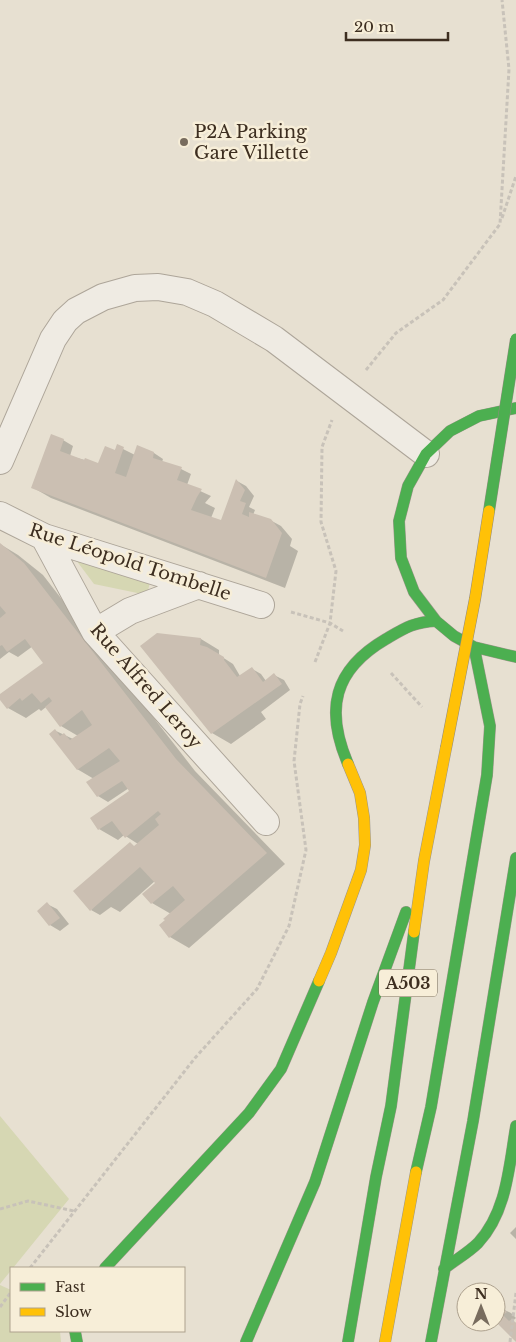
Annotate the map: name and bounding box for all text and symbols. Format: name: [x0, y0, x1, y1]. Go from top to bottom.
scale bar: [346, 10, 448, 42]
text: 20 m: [354, 17, 394, 36]
place label: P2A Parking Gare Villette: [194, 121, 309, 164]
marker: P2A Parking Gare Villette: [178, 136, 190, 148]
street label: Rue Léopold Tombelle: [26, 519, 234, 605]
street label: Rue Alfred Leroy: [86, 619, 207, 754]
road number: A503: [379, 970, 437, 996]
legend: [10, 1267, 185, 1332]
text: Fast: [55, 1277, 86, 1296]
north arrow: [456, 1282, 506, 1332]
text: N: [474, 1285, 488, 1303]
text: Slow: [55, 1302, 92, 1321]

